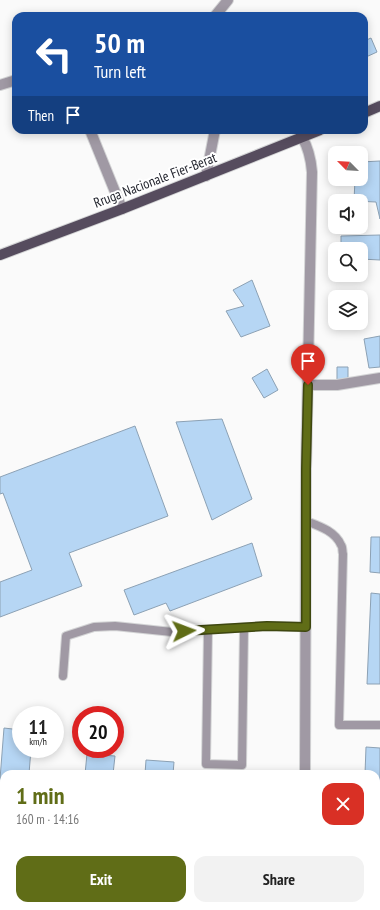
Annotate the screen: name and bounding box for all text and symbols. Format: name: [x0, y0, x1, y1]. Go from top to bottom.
text: 50 m: [94, 24, 145, 61]
icon: left: [28, 28, 80, 80]
text: Turn left: [94, 60, 146, 83]
icon: arrive: [62, 104, 84, 126]
text: Then: [28, 106, 54, 125]
north arrow: [328, 146, 368, 186]
map controls: [328, 146, 368, 330]
street label: Rruga Nacionale Fier-Berat: [91, 148, 219, 212]
button: sound: [328, 194, 368, 234]
button: search: [328, 242, 368, 282]
button: layers: [328, 290, 368, 330]
pin: [291, 344, 325, 385]
icon: arrive: [297, 350, 319, 372]
position arrow: [163, 610, 205, 652]
speed limit sign: 20: [72, 706, 124, 758]
text: 11: [28, 714, 48, 740]
text: km/h: [29, 735, 47, 748]
text: 1 min: [16, 780, 64, 811]
button: close: [322, 783, 364, 825]
text: 160 m · 14:16: [16, 811, 79, 828]
button: Exit: [16, 856, 186, 902]
button: Share: [194, 856, 364, 902]

